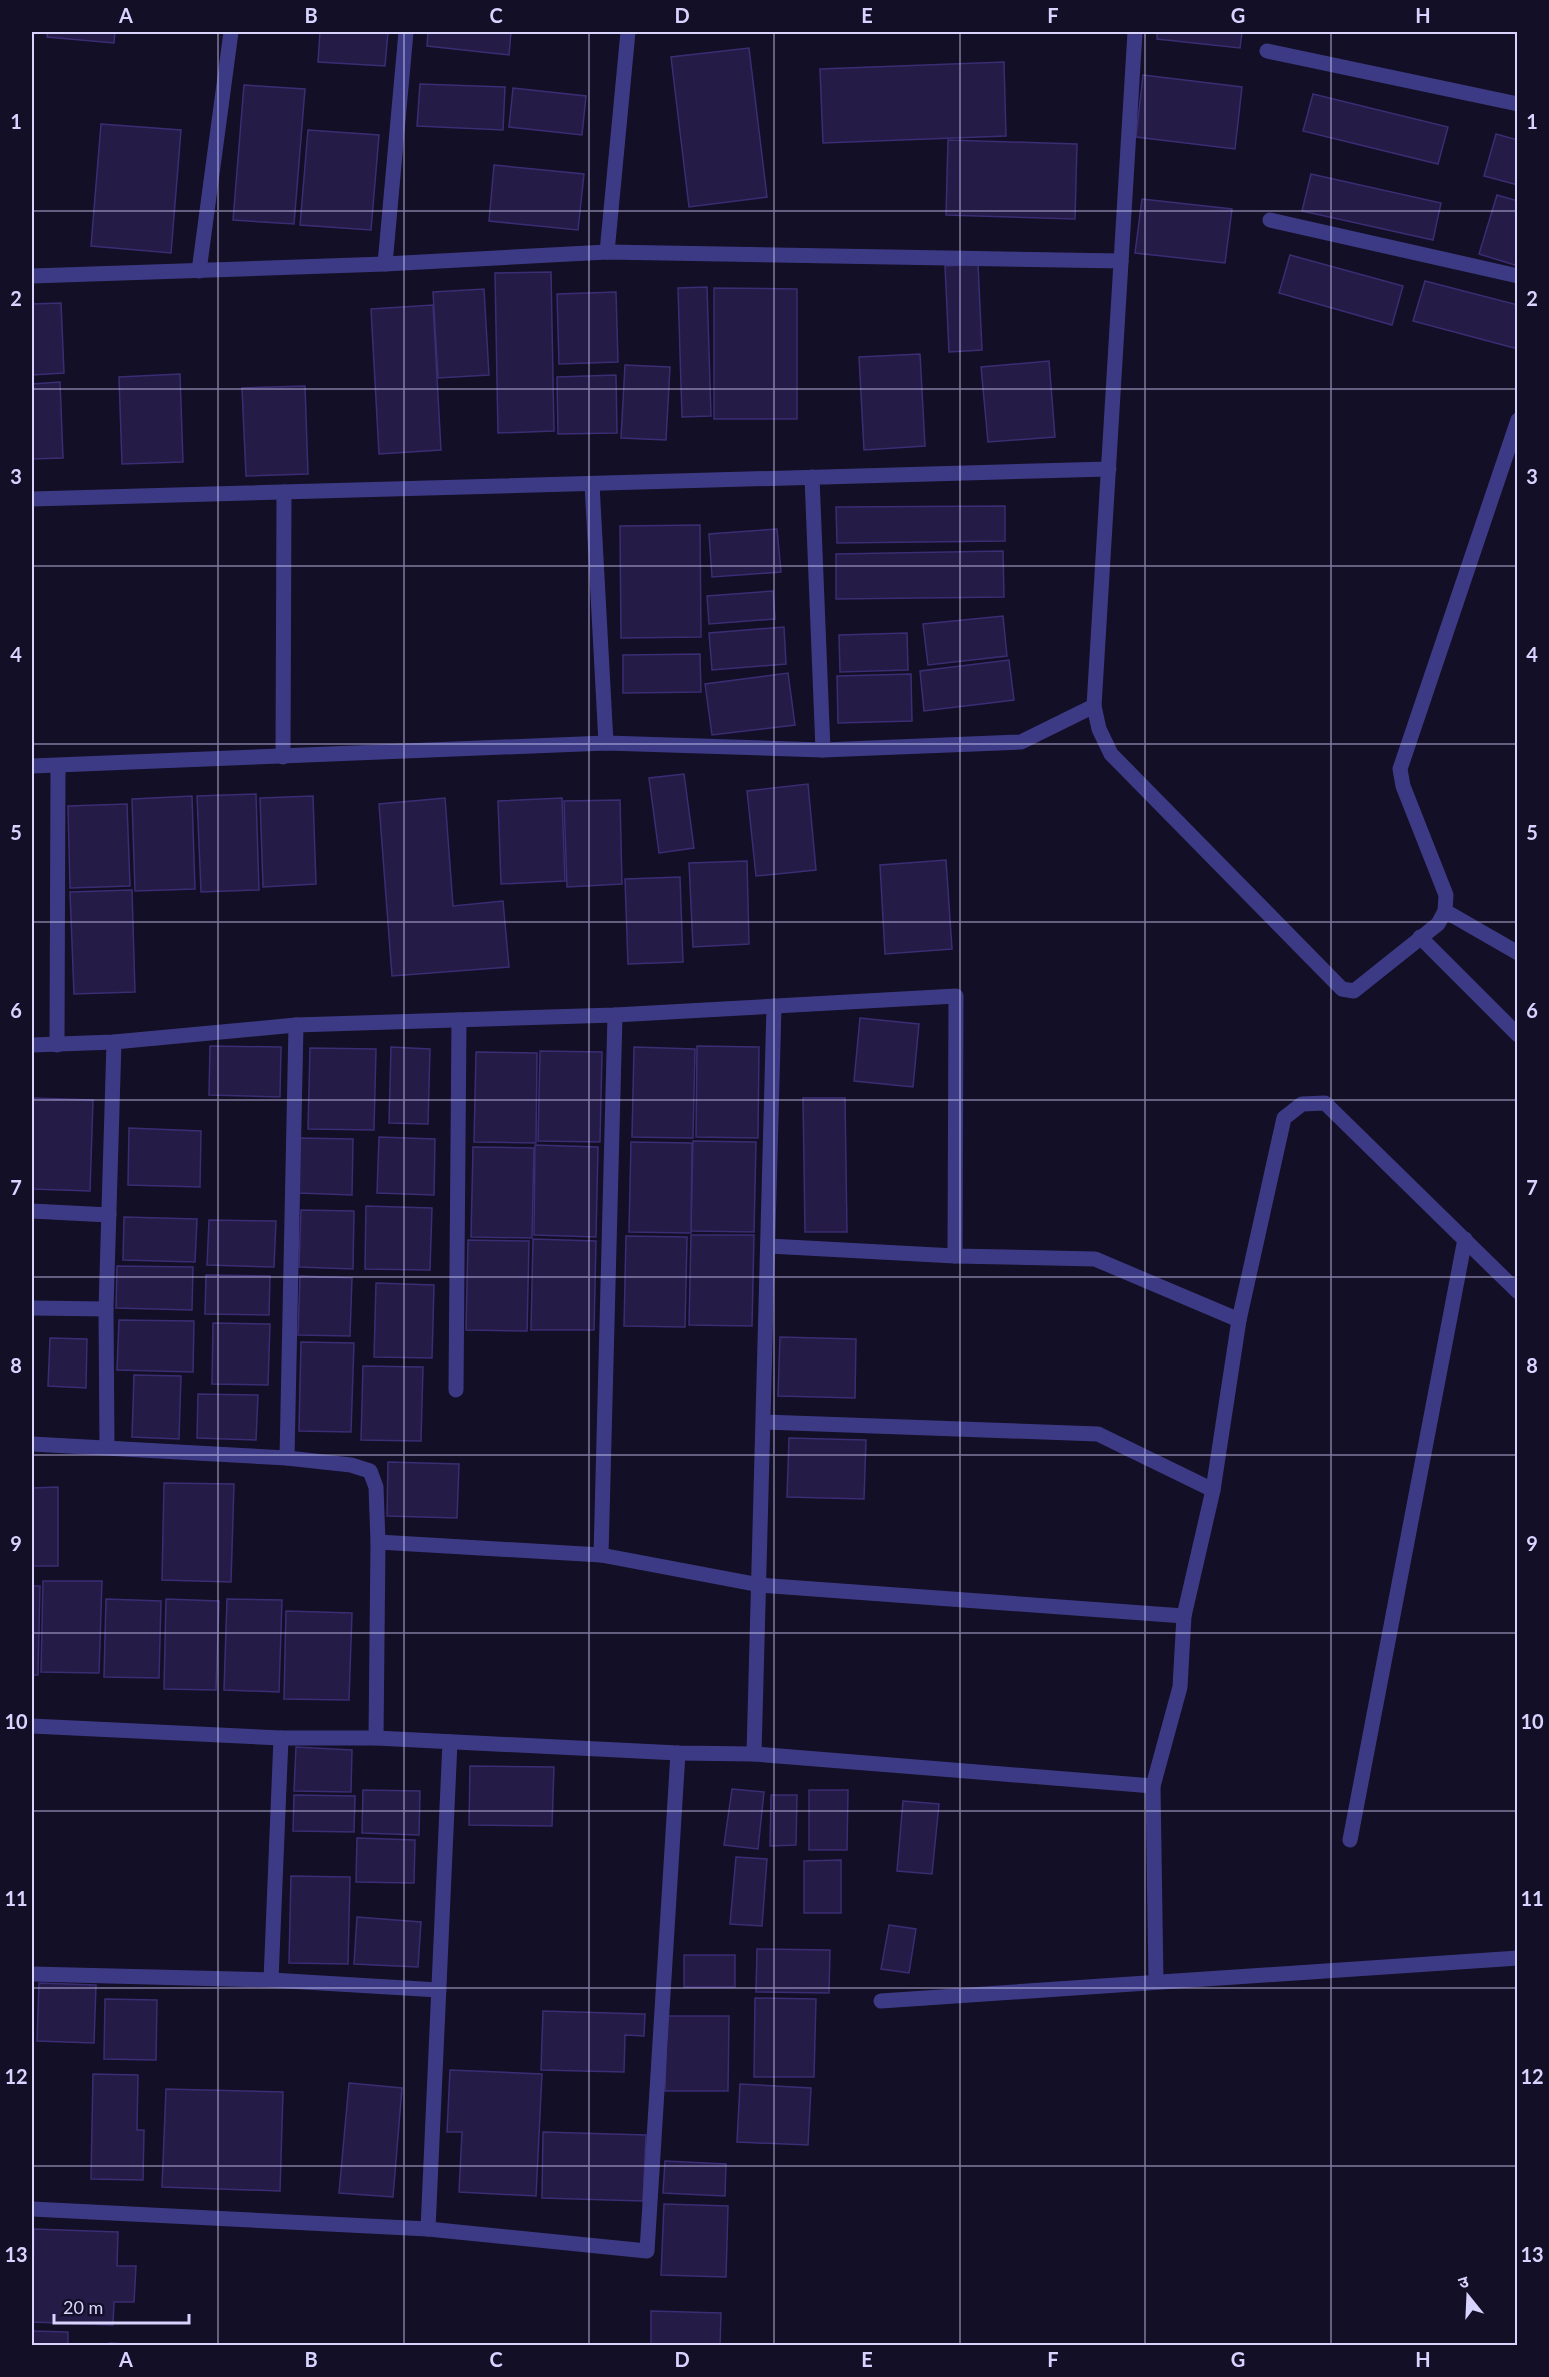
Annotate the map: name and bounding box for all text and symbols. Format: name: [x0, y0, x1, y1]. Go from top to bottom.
text: A: [118, 3, 133, 27]
text: B: [304, 3, 318, 27]
text: C: [489, 3, 503, 27]
text: D: [674, 3, 690, 27]
text: E: [861, 3, 873, 27]
text: F: [1047, 3, 1059, 27]
text: G: [1231, 3, 1245, 27]
text: H: [1415, 3, 1431, 27]
text: 1: [10, 109, 22, 133]
text: 1: [1526, 109, 1538, 133]
text: 2: [10, 286, 22, 310]
text: 2: [1526, 286, 1538, 310]
text: 3: [10, 464, 22, 488]
text: 3: [1526, 464, 1538, 488]
text: 4: [10, 642, 22, 666]
text: 4: [1526, 642, 1538, 666]
text: 5: [10, 820, 22, 844]
text: 5: [1526, 820, 1538, 844]
text: 6: [10, 998, 22, 1022]
text: 6: [1526, 998, 1538, 1022]
text: 7: [10, 1175, 22, 1199]
text: 7: [1526, 1175, 1538, 1199]
text: 8: [10, 1353, 22, 1377]
text: 8: [1526, 1353, 1538, 1377]
text: 9: [10, 1531, 22, 1555]
text: 9: [1526, 1531, 1538, 1555]
text: 10: [4, 1709, 28, 1733]
text: 10: [1520, 1709, 1544, 1733]
text: 11: [4, 1886, 28, 1910]
text: 11: [1520, 1886, 1544, 1910]
text: 12: [4, 2064, 28, 2088]
text: 12: [1520, 2064, 1544, 2088]
text: 13: [4, 2242, 28, 2266]
text: 13: [1520, 2242, 1544, 2266]
north arrow: [1438, 2266, 1498, 2326]
text: उ: [1456, 2271, 1471, 2292]
scale bar: [54, 2287, 189, 2325]
text: 20 m: [63, 2296, 103, 2318]
text: A: [118, 2347, 133, 2371]
text: B: [304, 2347, 318, 2371]
text: C: [489, 2347, 503, 2371]
text: D: [674, 2347, 690, 2371]
text: E: [861, 2347, 873, 2371]
text: F: [1047, 2347, 1059, 2371]
text: G: [1231, 2347, 1245, 2371]
text: H: [1415, 2347, 1431, 2371]

